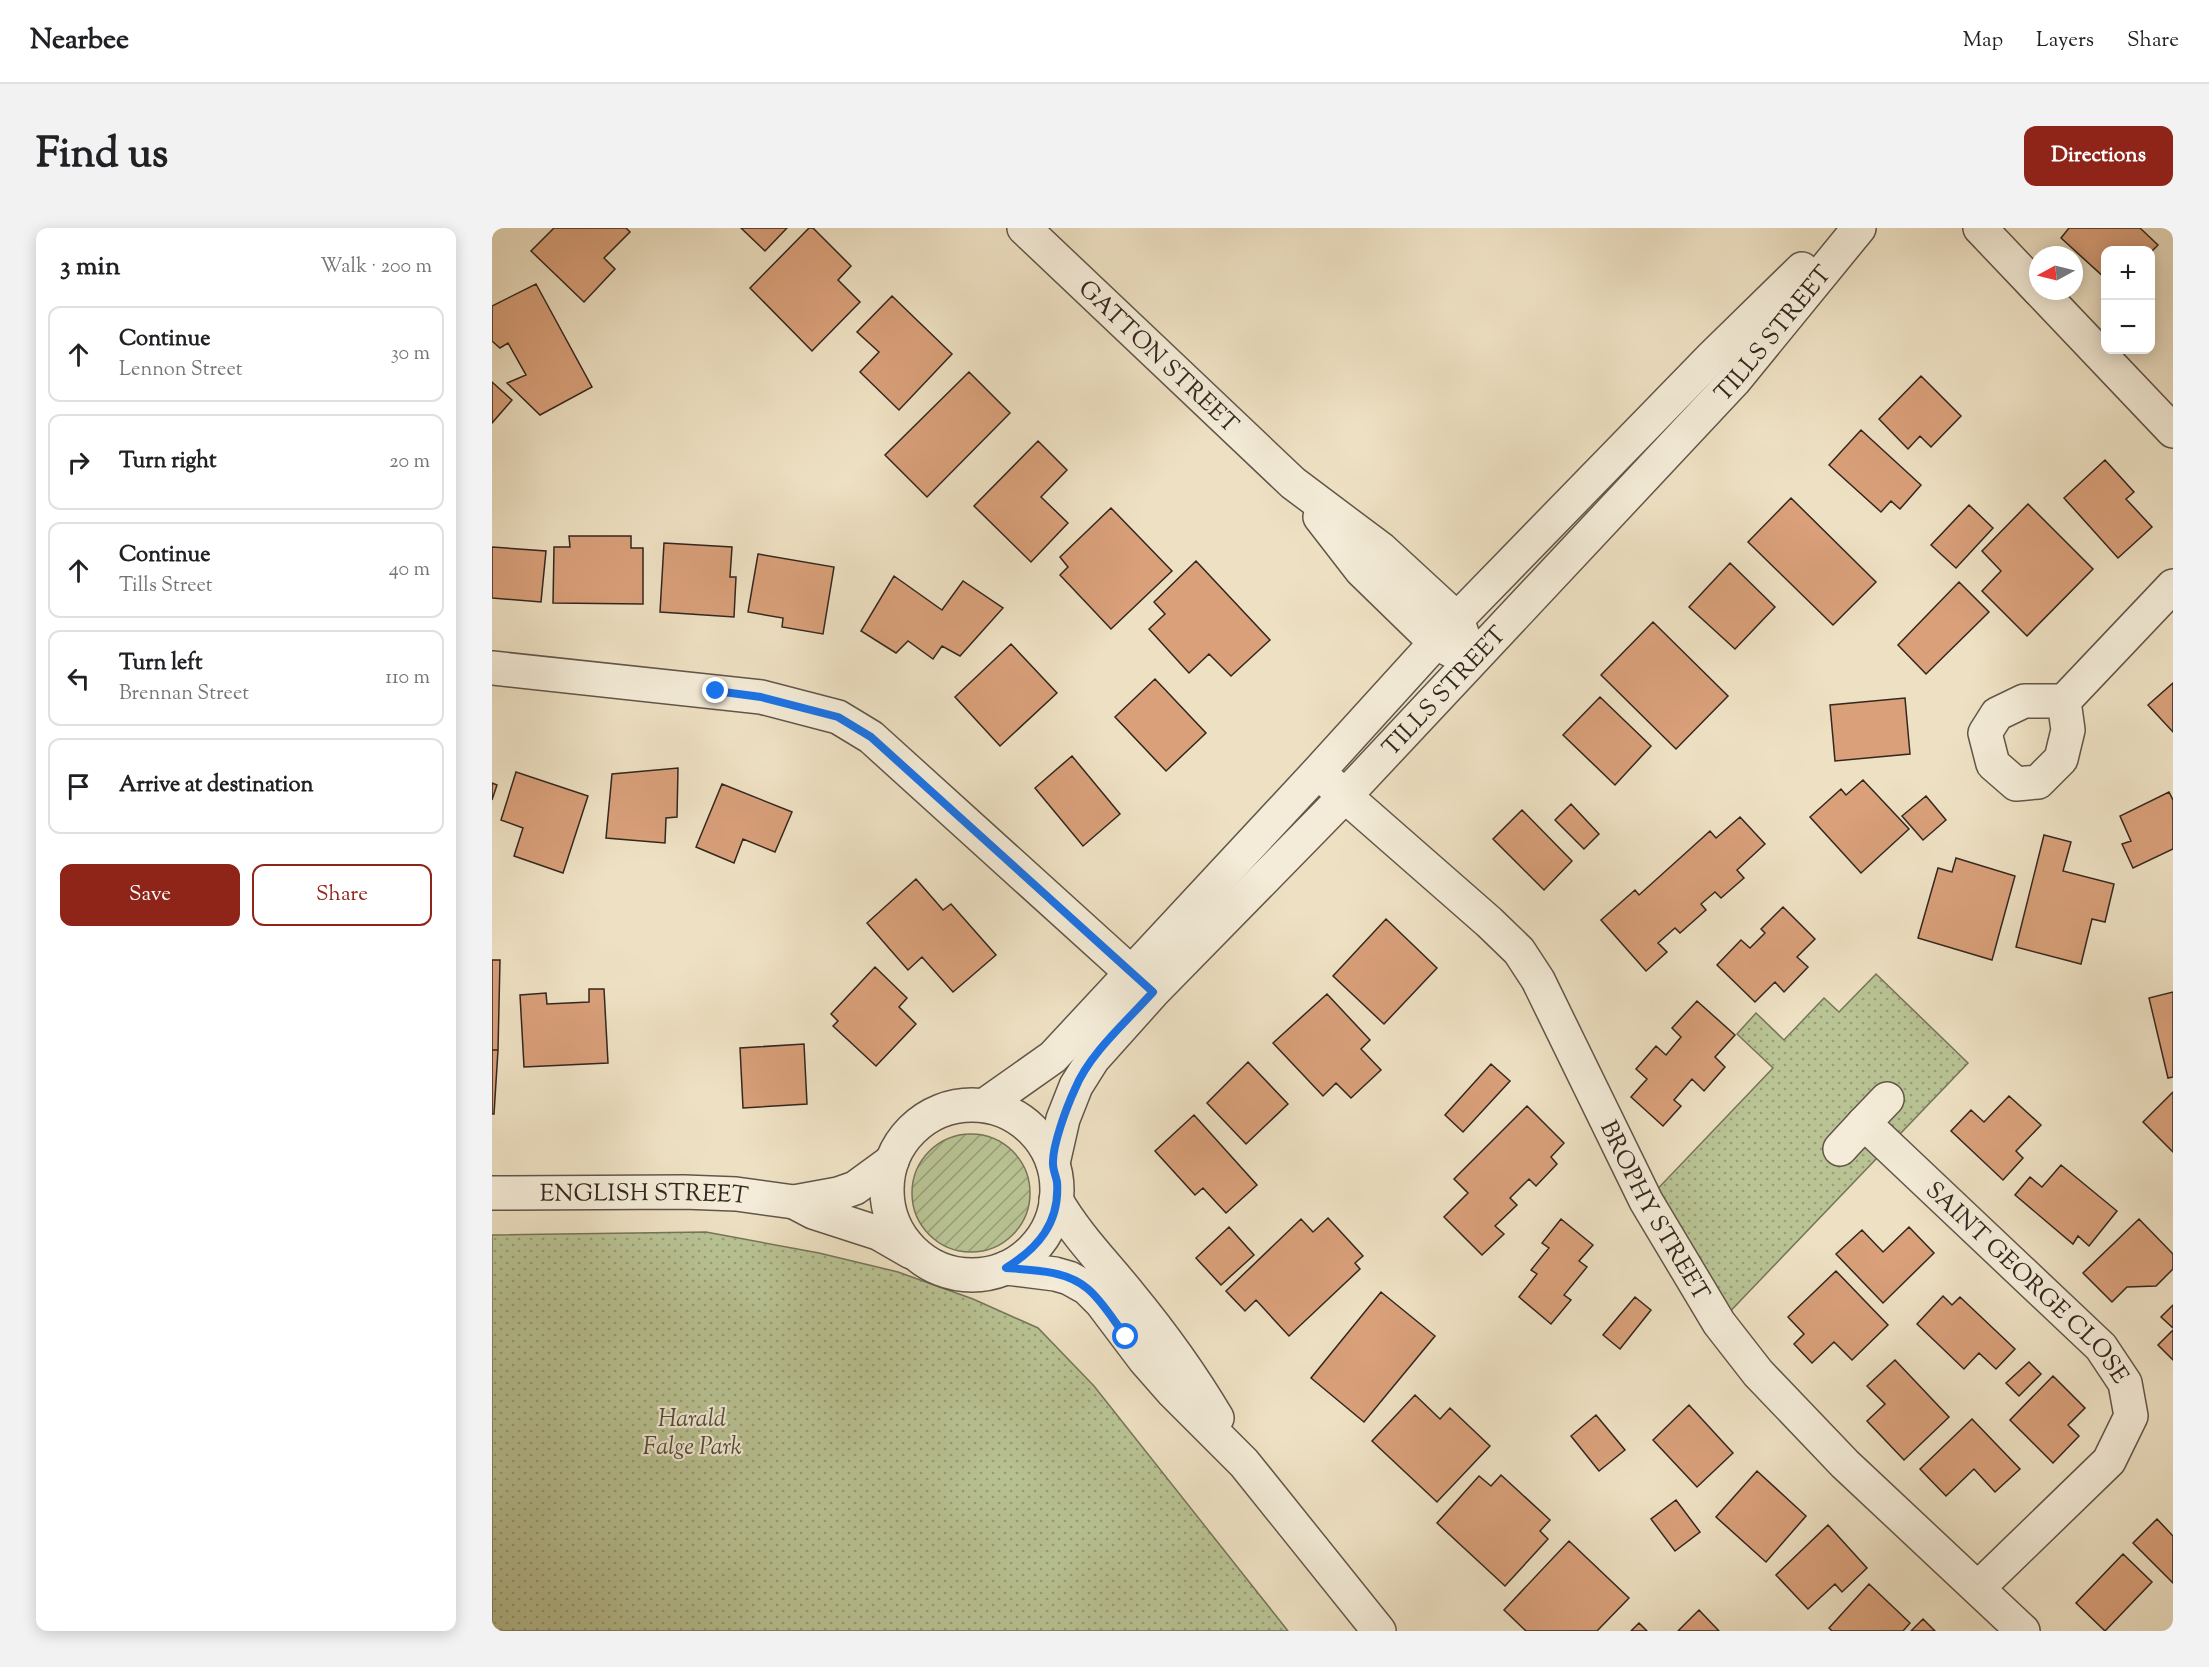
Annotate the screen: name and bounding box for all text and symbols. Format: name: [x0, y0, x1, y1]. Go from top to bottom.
text: Nearbee: [30, 21, 129, 61]
text: Map: [1963, 26, 2003, 56]
text: Layers: [2036, 26, 2094, 56]
text: Share: [2127, 26, 2179, 56]
text: Find us: [36, 126, 168, 186]
button: Directions: [2024, 126, 2173, 186]
north arrow: [2029, 246, 2083, 300]
map controls: [2101, 246, 2155, 354]
button: +: [2101, 246, 2155, 300]
text: 3 min: [60, 249, 120, 286]
text: Walk · 200 m: [320, 253, 432, 282]
street label: TILLS STREET: [1708, 259, 1841, 410]
street label: GATTON STREET: [1070, 273, 1245, 442]
button: −: [2101, 300, 2155, 354]
text: Continue: [119, 324, 210, 356]
icon: ahead: [62, 338, 95, 371]
text: 30 m: [391, 340, 430, 369]
text: Lennon Street: [119, 356, 242, 385]
icon: right: [62, 446, 95, 479]
text: Turn right: [119, 446, 216, 478]
text: 20 m: [389, 448, 430, 477]
text: Continue: [119, 540, 210, 572]
icon: ahead: [62, 554, 95, 587]
text: 40 m: [389, 556, 430, 585]
text: Tills Street: [119, 572, 213, 601]
street label: TILLS STREET: [1375, 619, 1515, 765]
text: Turn left: [119, 648, 202, 680]
icon: left: [62, 662, 95, 695]
text: 110 m: [385, 664, 430, 693]
route end: [702, 677, 728, 703]
text: Brennan Street: [119, 680, 249, 709]
icon: arrive: [62, 770, 95, 803]
text: Arrive at destination: [119, 770, 314, 802]
button: Save: [60, 864, 240, 926]
button: Share: [252, 864, 432, 926]
street label: BROPHY STREET: [1590, 1115, 1717, 1308]
street label: SAINT GEORGE CLOSE: [1917, 1174, 2136, 1392]
street label: ENGLISH STREET: [540, 1177, 750, 1214]
route start: [1112, 1323, 1138, 1349]
park label: Harald Falge Park: [642, 1403, 742, 1465]

